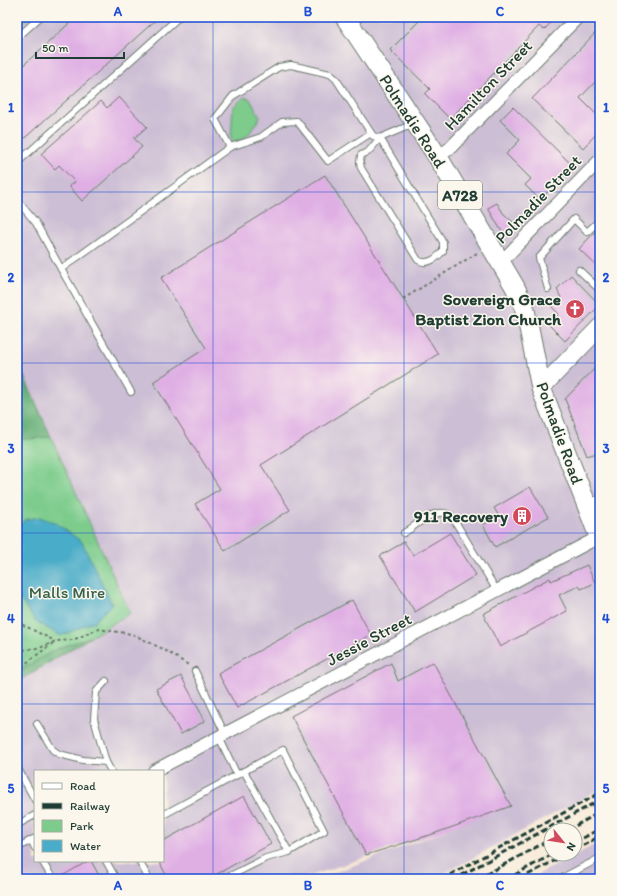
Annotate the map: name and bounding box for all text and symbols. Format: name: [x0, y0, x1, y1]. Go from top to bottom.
text: A: [113, 4, 123, 19]
text: B: [304, 4, 313, 19]
text: C: [496, 4, 505, 19]
scale bar: [36, 34, 124, 60]
street label: Hamilton Street: [440, 36, 536, 134]
text: 50 m: [42, 41, 68, 55]
street label: Polmadie Road: [375, 71, 451, 172]
text: 1: [8, 100, 14, 115]
text: 1: [603, 100, 609, 115]
street label: Polmadie Street: [491, 151, 585, 247]
road number: A728: [438, 181, 482, 209]
text: 2: [8, 270, 15, 285]
text: 2: [603, 270, 610, 285]
place label: Sovereign Grace Baptist Zion Church: [415, 289, 562, 330]
church icon: Sovereign Grace Baptist Zion Church: [564, 298, 586, 320]
street label: Polmadie Road: [532, 379, 588, 487]
text: 3: [7, 441, 15, 456]
text: 3: [602, 441, 610, 456]
building icon: 911 Recovery: [511, 505, 533, 527]
place label: 911 Recovery: [414, 506, 509, 527]
park label: Malls Mire: [29, 582, 105, 602]
street label: Jessie Street: [323, 608, 415, 670]
text: 4: [7, 611, 15, 626]
text: 4: [602, 611, 610, 626]
legend: [34, 770, 164, 862]
text: Road: [70, 779, 96, 793]
text: 5: [8, 781, 15, 796]
text: 5: [603, 781, 610, 796]
text: Railway: [70, 799, 110, 813]
text: Park: [70, 819, 94, 833]
north arrow: [543, 822, 583, 862]
text: Water: [70, 839, 101, 853]
text: N: [564, 840, 579, 853]
text: A: [113, 878, 123, 893]
text: B: [304, 878, 313, 893]
text: C: [496, 878, 505, 893]

